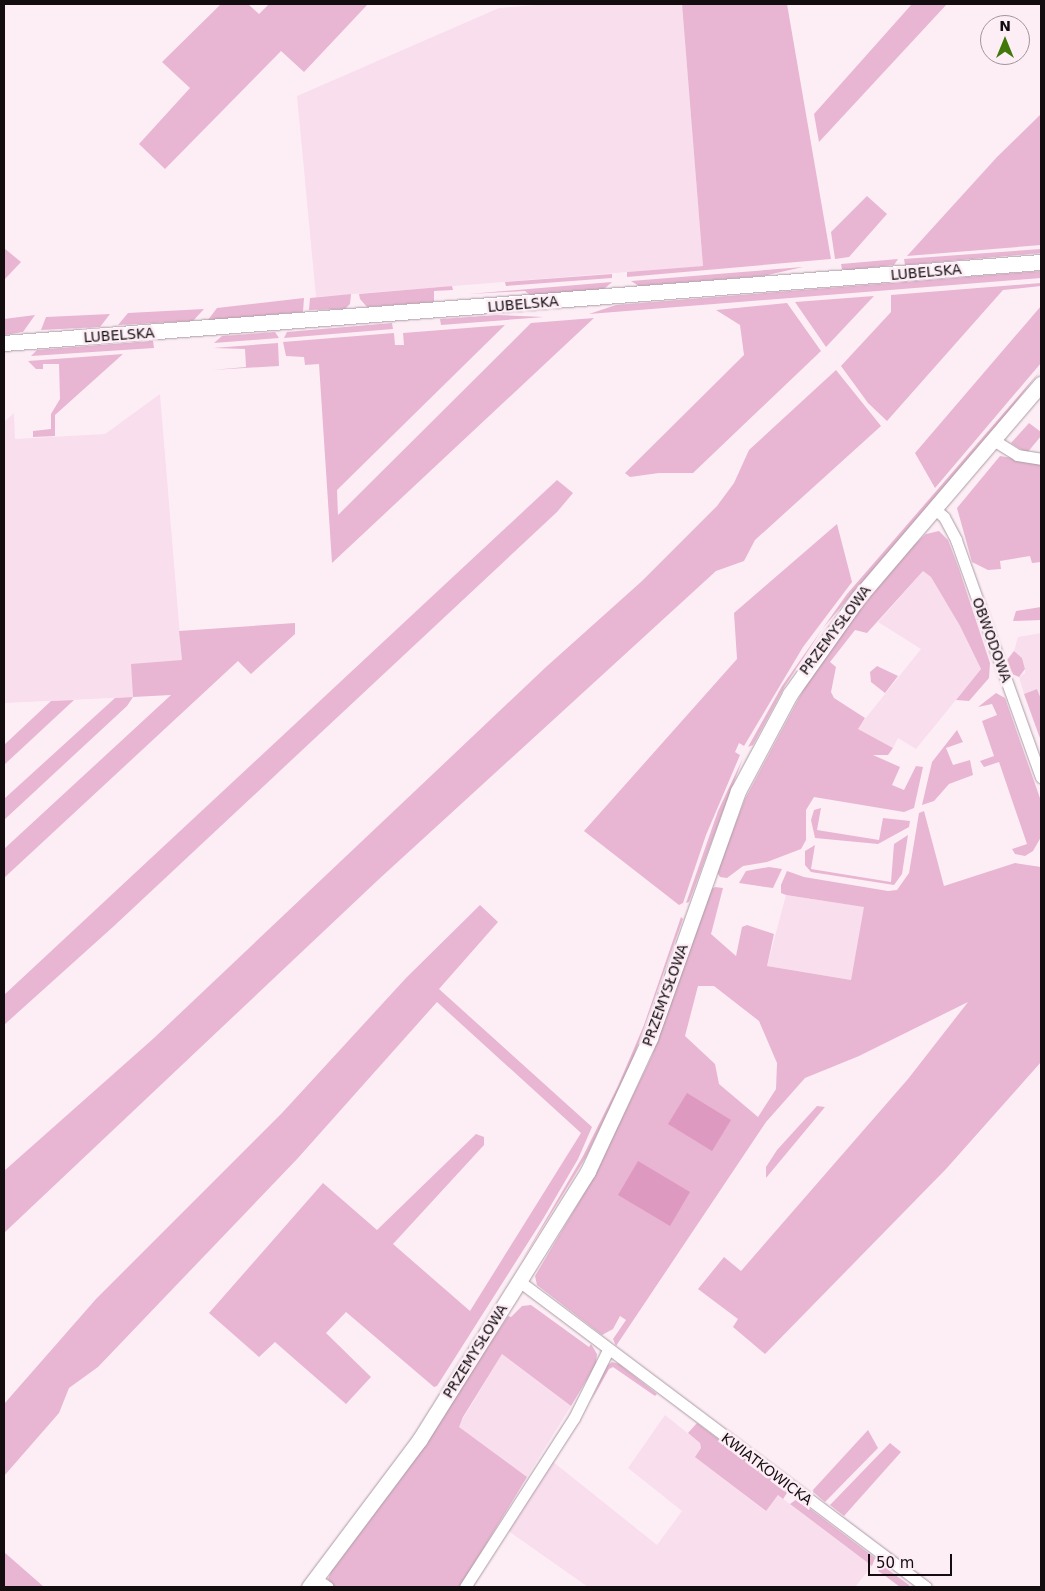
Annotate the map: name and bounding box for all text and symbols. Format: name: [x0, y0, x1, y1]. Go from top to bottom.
north arrow: [980, 15, 1030, 65]
text: N: [999, 18, 1011, 34]
street label: LUBELSKA: [890, 261, 962, 283]
street label: LUBELSKA: [487, 293, 559, 315]
street label: LUBELSKA: [83, 324, 155, 346]
street label: PRZEMYSŁOWA: [796, 582, 874, 678]
street label: OBWODOWA: [969, 595, 1015, 685]
street label: PRZEMYSŁOWA: [639, 942, 691, 1048]
street label: PRZEMYSŁOWA: [439, 1301, 511, 1401]
street label: KWIATKOWICKA: [718, 1429, 816, 1509]
scale bar: [870, 1544, 954, 1576]
text: 50 m: [876, 1554, 914, 1572]

